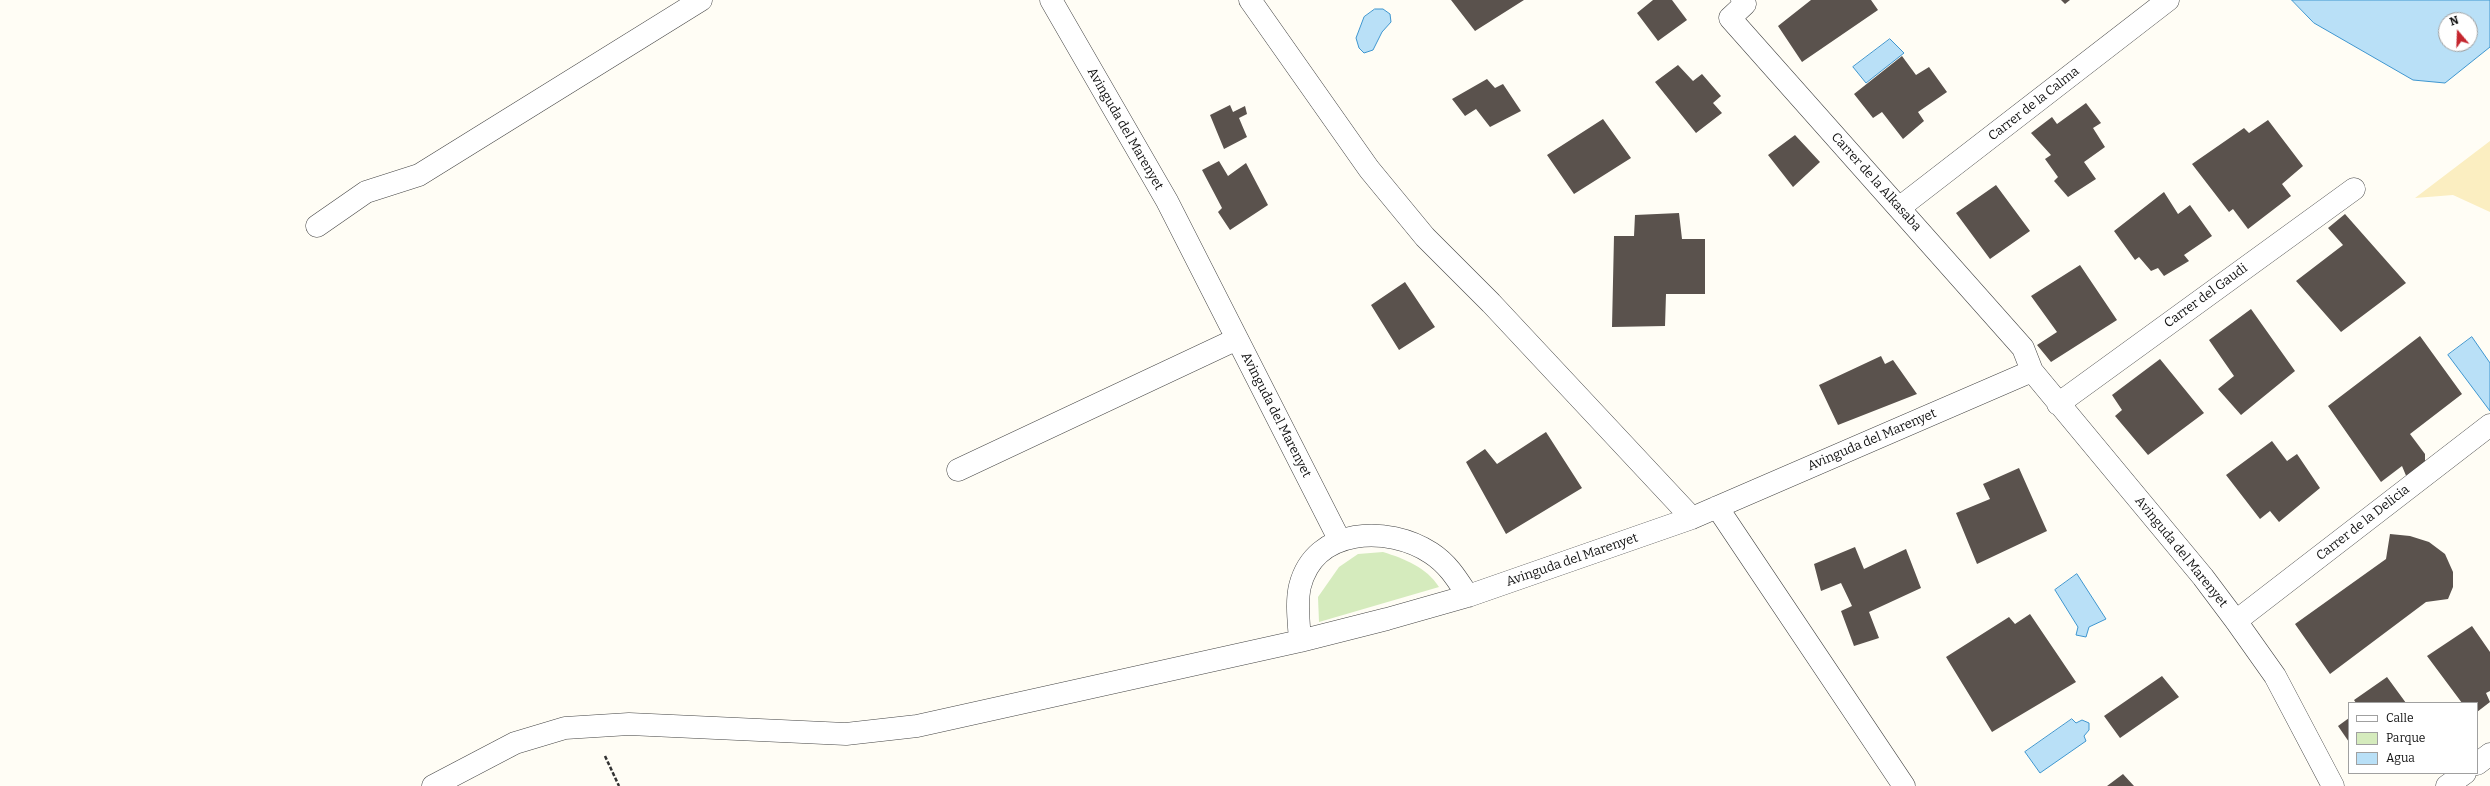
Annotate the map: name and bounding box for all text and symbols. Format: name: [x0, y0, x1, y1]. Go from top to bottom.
north arrow: [2438, 12, 2478, 52]
text: N: [2448, 14, 2460, 29]
street label: Carrer de la Calma: [1986, 64, 2082, 144]
street label: Avinguda del Marenyet: [1084, 65, 1166, 193]
street label: Carrer de la Alkasaba: [1828, 129, 1924, 235]
street label: Carrer del Gaudi: [2161, 261, 2251, 331]
street label: Avinguda del Marenyet: [1238, 350, 1314, 480]
street label: Avinguda del Marenyet: [1805, 406, 1939, 474]
street label: Carrer de la Delicia: [2313, 482, 2413, 564]
street label: Avinguda del Marenyet: [2131, 493, 2231, 611]
street label: Avinguda del Marenyet: [1504, 530, 1640, 590]
legend: [2348, 702, 2478, 774]
text: Calle: [2386, 711, 2414, 725]
text: Parque: [2386, 731, 2425, 745]
text: Agua: [2386, 751, 2415, 765]

